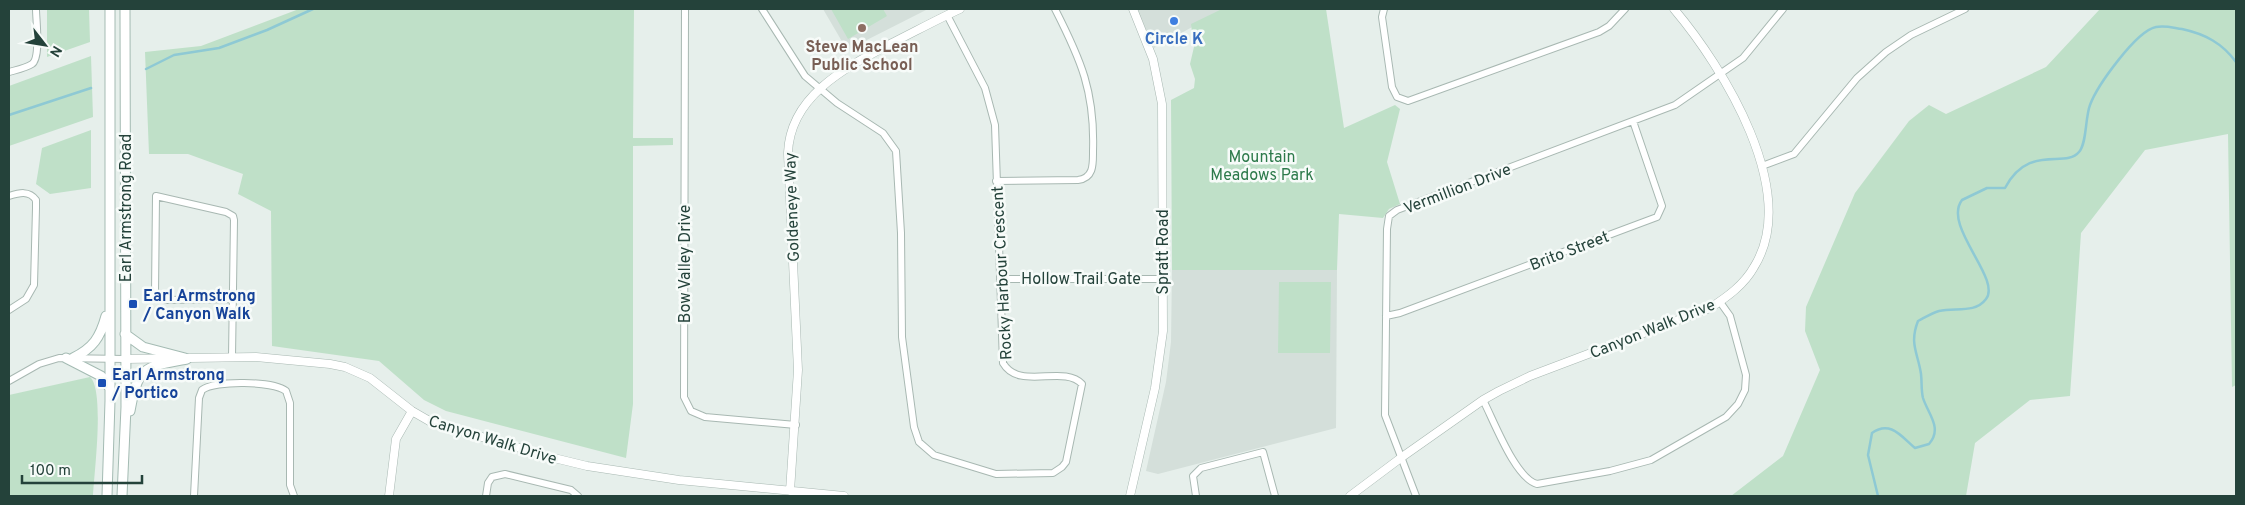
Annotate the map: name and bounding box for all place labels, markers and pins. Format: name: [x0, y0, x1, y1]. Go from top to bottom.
marker: Circle K: [1168, 15, 1180, 27]
marker: Steve MacLean Public School: [856, 22, 868, 34]
place label: Circle K: [1145, 30, 1203, 50]
place label: Steve MacLean Public School: [805, 38, 919, 76]
place label: Earl Armstrong / Canyon Walk: [142, 287, 256, 325]
marker: Earl Armstrong / Canyon Walk: [127, 298, 139, 310]
place label: Earl Armstrong / Portico: [111, 366, 225, 404]
marker: Earl Armstrong / Portico: [96, 377, 108, 389]

